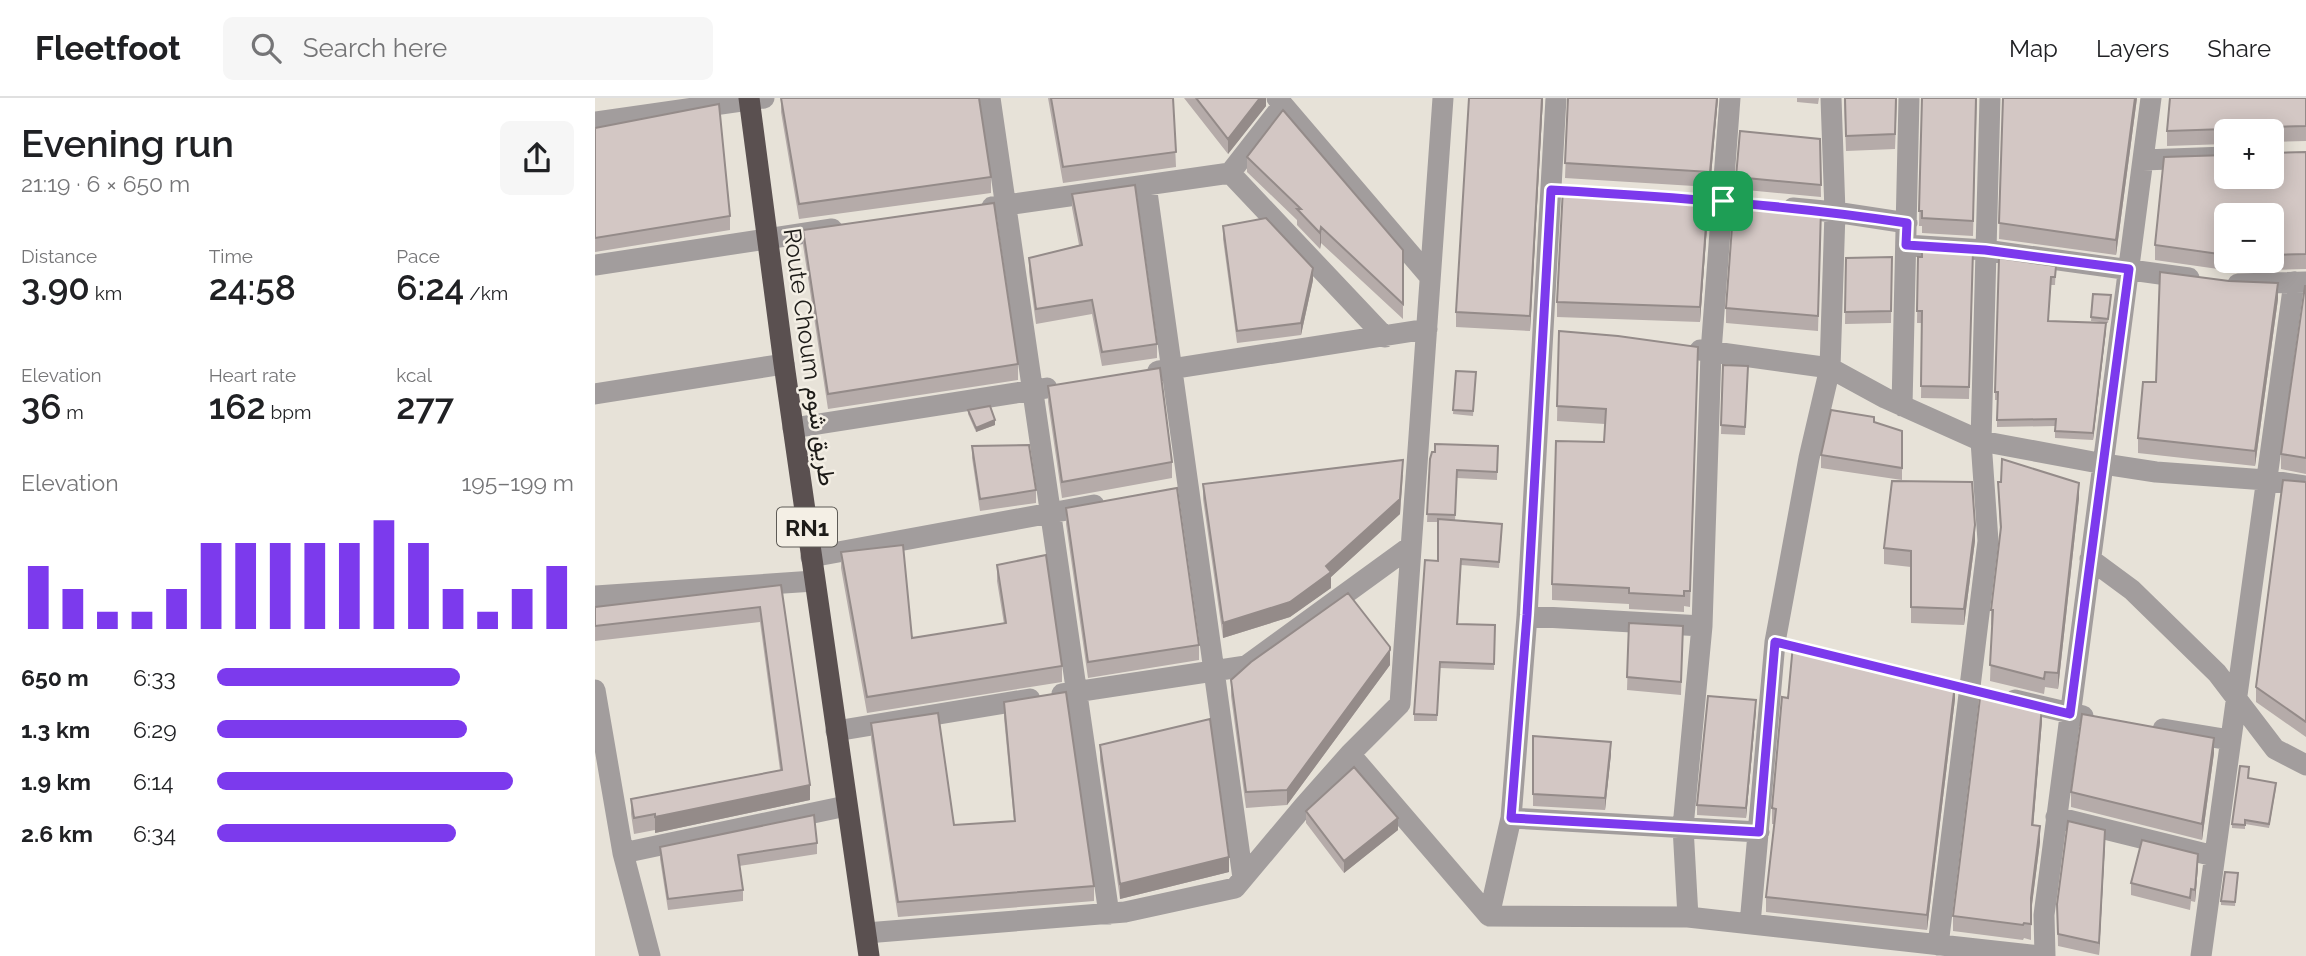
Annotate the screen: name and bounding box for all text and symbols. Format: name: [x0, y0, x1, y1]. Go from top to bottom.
search box: [223, 17, 713, 80]
text: Fleetfoot: [35, 29, 181, 68]
icon: search: [247, 29, 285, 67]
text: Search here: [303, 33, 447, 63]
text: Map: [2009, 34, 2058, 63]
text: Layers: [2096, 34, 2169, 63]
text: Share: [2207, 34, 2271, 63]
map controls: [2214, 119, 2284, 273]
button: +: [2214, 119, 2284, 189]
text: Evening run: [21, 121, 234, 166]
button: share: [500, 121, 574, 195]
text: 21:19 · 6 × 650 m: [21, 170, 190, 197]
pin: [1693, 171, 1753, 231]
icon: arrive: [1704, 182, 1742, 220]
button: −: [2214, 203, 2284, 273]
street label: Route Choum طريق شوم: [776, 226, 842, 488]
text: Distance: [21, 245, 97, 267]
text: Time: [209, 245, 253, 267]
text: Pace: [396, 245, 440, 267]
text: 3.90: [21, 267, 90, 308]
text: 24:58: [209, 267, 296, 308]
text: 6:24: [396, 267, 464, 308]
text: km: [90, 282, 122, 304]
text: /km: [464, 282, 508, 304]
text: Elevation: [21, 364, 102, 386]
text: Heart rate: [209, 364, 296, 386]
text: kcal: [396, 364, 432, 386]
text: 36: [21, 386, 61, 427]
text: 162: [209, 386, 266, 427]
text: 277: [396, 386, 454, 427]
text: m: [61, 401, 84, 423]
text: bpm: [266, 401, 311, 423]
text: Elevation: [21, 469, 119, 496]
text: 195–199 m: [461, 469, 574, 496]
road number: RN1: [777, 508, 837, 546]
text: 650 m: [21, 664, 89, 691]
text: 6:33: [133, 664, 176, 691]
text: 1.3 km: [21, 716, 90, 743]
text: 6:29: [133, 716, 177, 743]
text: 1.9 km: [21, 768, 91, 795]
text: 6:14: [133, 768, 174, 795]
text: 2.6 km: [21, 820, 93, 847]
text: 6:34: [133, 820, 176, 847]

